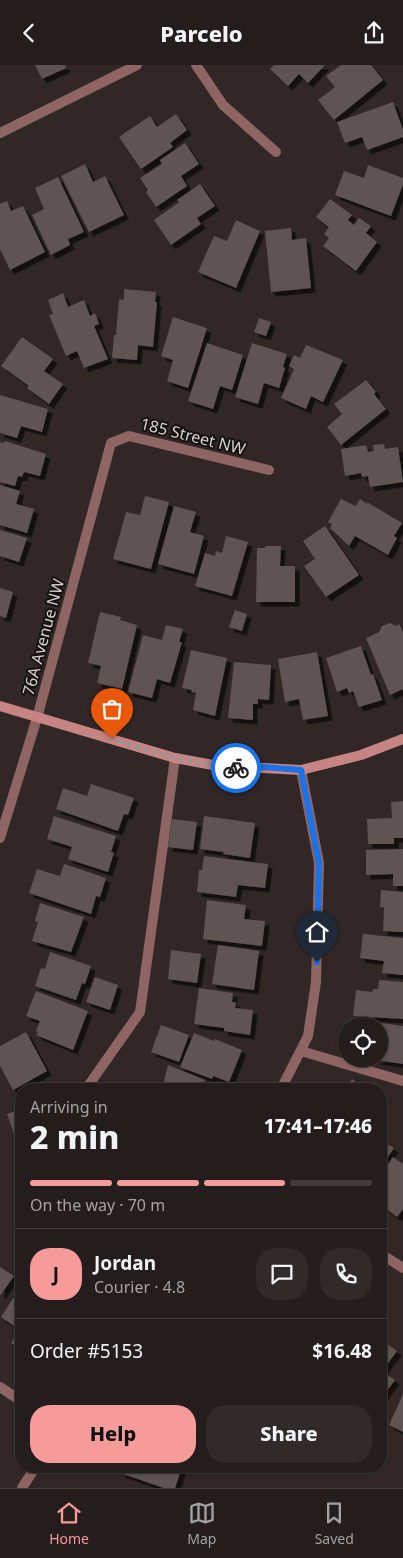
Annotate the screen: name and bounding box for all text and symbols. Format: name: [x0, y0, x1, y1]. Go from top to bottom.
text: Parcelo: [160, 18, 243, 48]
icon: back: [15, 19, 43, 47]
icon: share: [360, 19, 388, 47]
street label: 185 Street NW: [138, 412, 248, 460]
street label: 76A Avenue NW: [17, 576, 69, 698]
pin: [91, 688, 133, 739]
icon: bag: [98, 695, 126, 723]
courier: [211, 743, 261, 793]
icon: bike: [222, 754, 250, 782]
pin: [296, 911, 338, 962]
icon: home: [303, 918, 331, 946]
map controls: [338, 1017, 388, 1067]
button: locate: [338, 1017, 388, 1067]
text: Arriving in: [30, 1096, 108, 1118]
text: 17:41–17:46: [264, 1113, 372, 1139]
text: 2 min: [30, 1115, 119, 1158]
text: On the way · 70 m: [30, 1194, 165, 1216]
button: chat: [256, 1248, 308, 1300]
button: phone: [320, 1248, 372, 1300]
text: Jordan: [94, 1250, 156, 1276]
text: J: [53, 1261, 59, 1287]
text: Courier · 4.8: [94, 1276, 185, 1298]
text: Order #5153: [30, 1338, 143, 1364]
text: $16.48: [312, 1338, 372, 1364]
button: Help: [30, 1405, 196, 1463]
button: Share: [206, 1405, 372, 1463]
tab: Home: [49, 1499, 89, 1548]
tab: Map: [187, 1499, 216, 1548]
tab: Saved: [315, 1499, 354, 1548]

